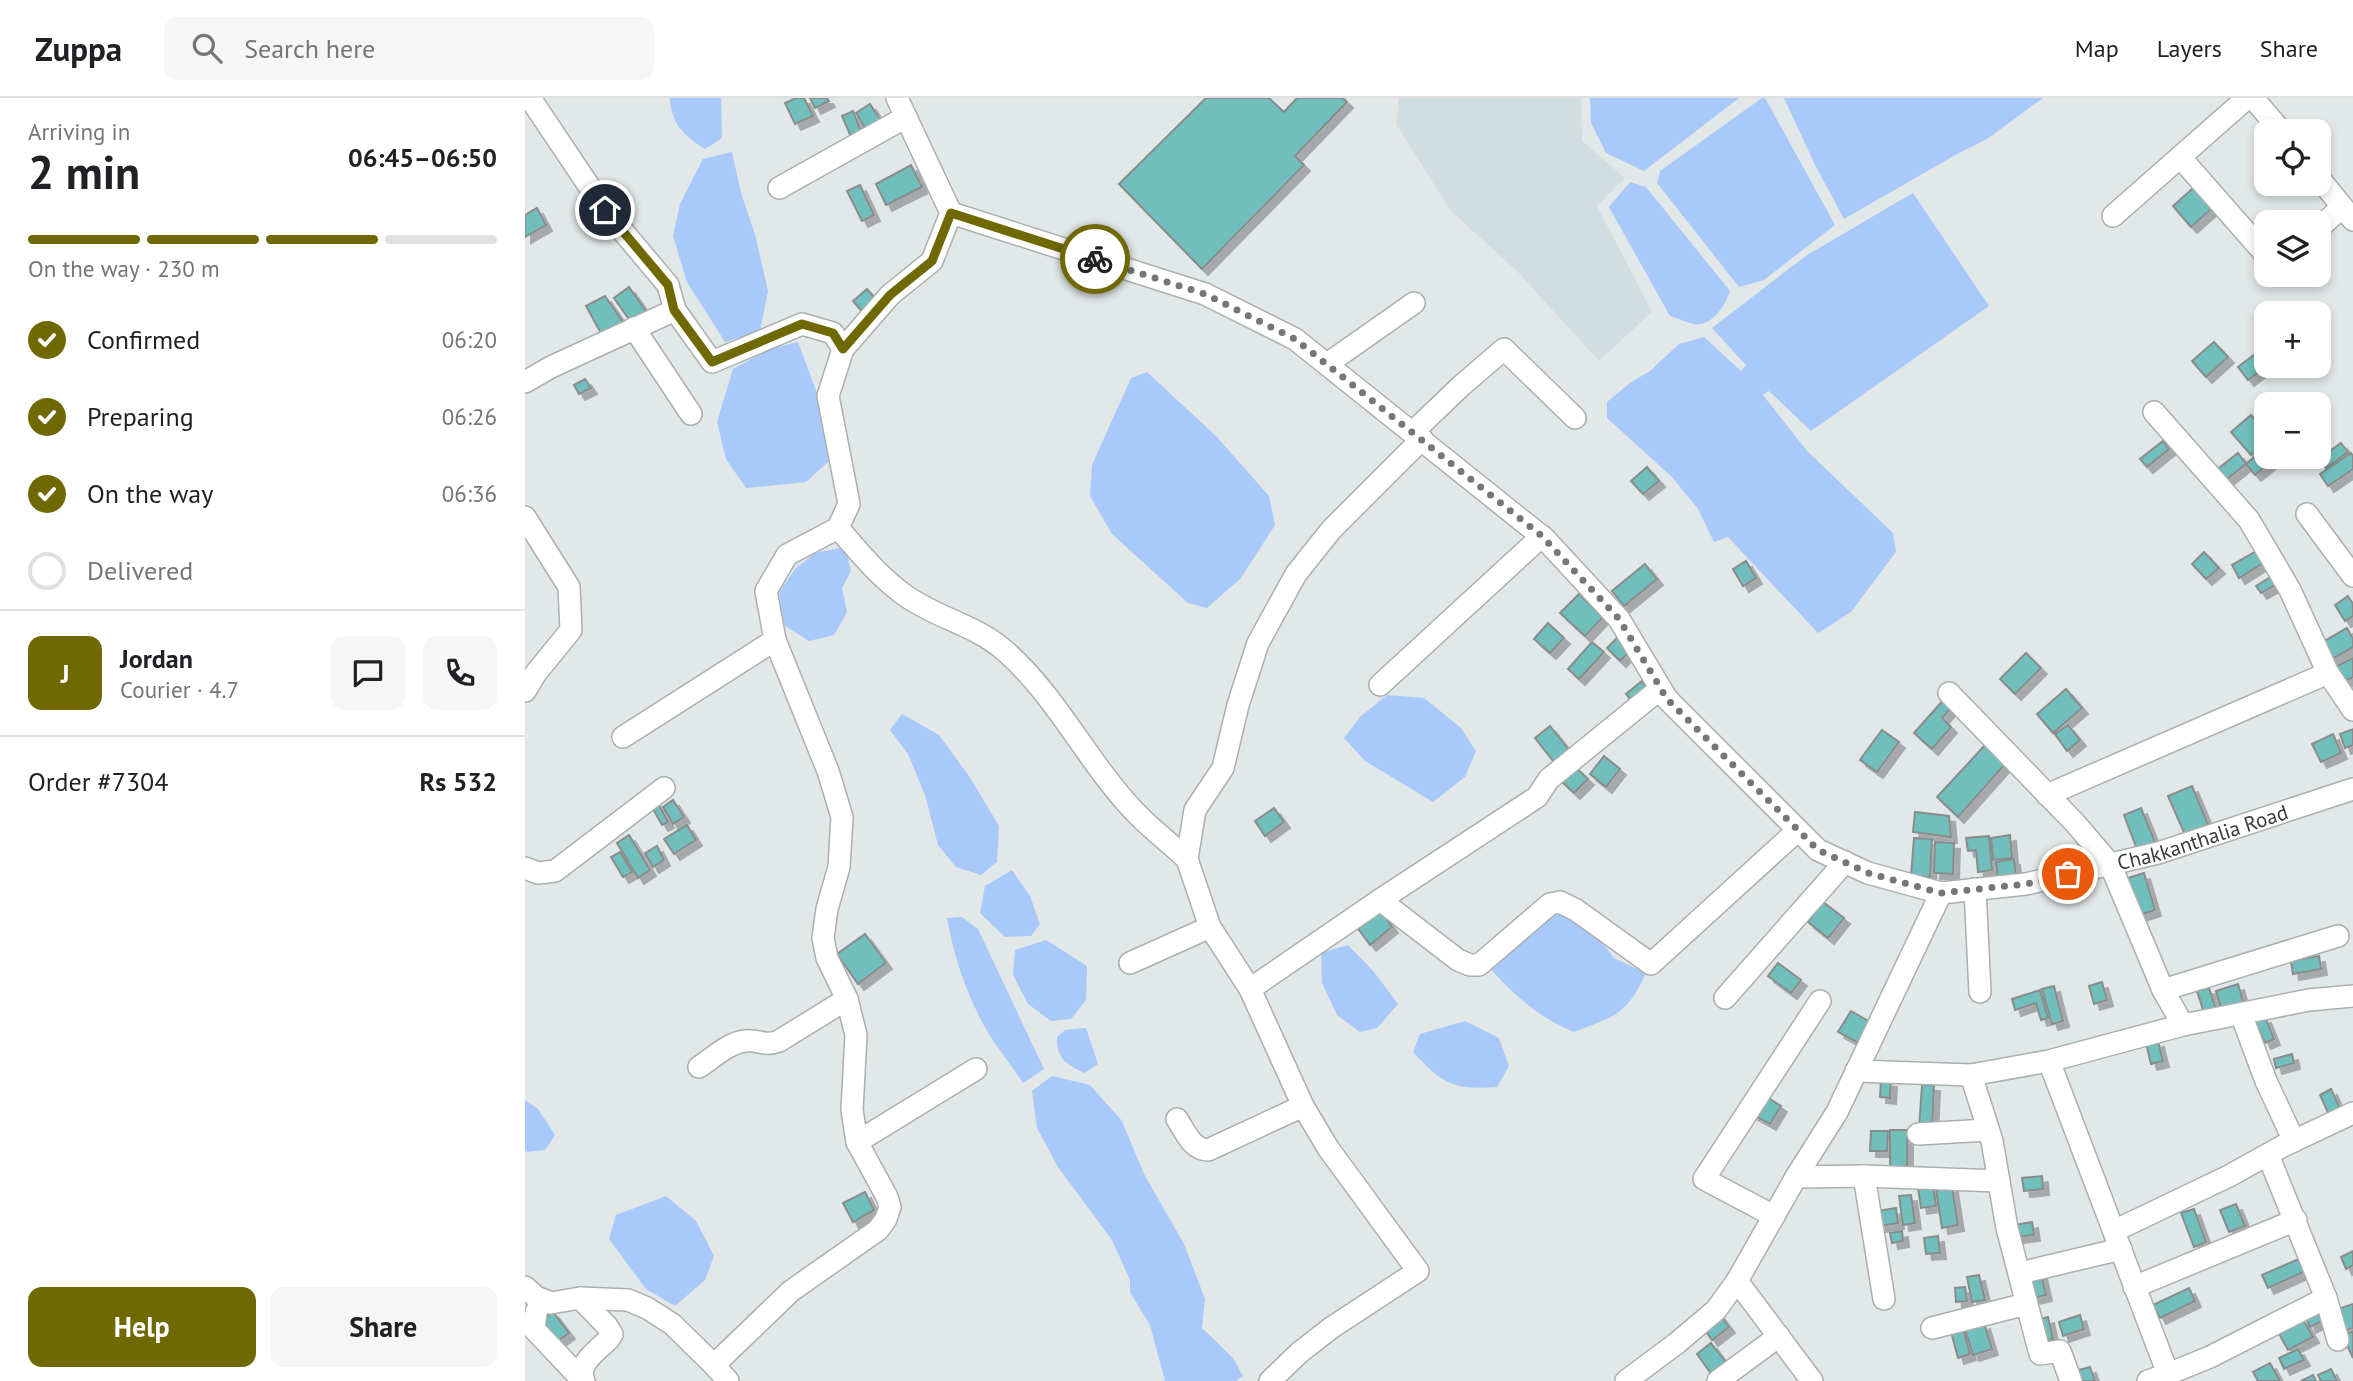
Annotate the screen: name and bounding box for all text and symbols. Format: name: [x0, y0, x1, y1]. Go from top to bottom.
search box: [164, 17, 654, 80]
text: Zuppa: [35, 27, 122, 70]
icon: search: [188, 29, 226, 67]
text: Search here: [244, 32, 375, 65]
text: Map: [2075, 33, 2119, 64]
text: Layers: [2157, 33, 2222, 64]
text: Share: [2260, 33, 2318, 64]
text: Arriving in: [28, 117, 130, 146]
map controls: [2254, 119, 2331, 469]
button: locate: [2254, 119, 2331, 196]
text: 06:45–06:50: [348, 141, 497, 174]
text: 2 min: [28, 142, 140, 202]
pin: [575, 180, 635, 240]
icon: home: [586, 191, 624, 229]
button: layers: [2254, 210, 2331, 287]
courier: [1060, 224, 1130, 294]
icon: bike: [1076, 240, 1114, 278]
text: On the way · 230 m: [28, 254, 220, 283]
button: +: [2254, 301, 2331, 378]
icon: check: [28, 321, 66, 359]
text: Confirmed: [87, 323, 200, 356]
text: 06:20: [442, 325, 497, 354]
button: −: [2254, 392, 2331, 469]
icon: check: [28, 398, 66, 436]
text: Preparing: [87, 400, 194, 433]
text: 06:26: [442, 402, 497, 431]
icon: check: [28, 475, 66, 513]
text: On the way: [87, 477, 213, 510]
text: 06:36: [442, 479, 497, 508]
text: Delivered: [87, 554, 193, 587]
button: chat: [331, 636, 405, 710]
button: phone: [423, 636, 497, 710]
text: Jordan: [120, 642, 193, 675]
text: J: [61, 657, 69, 690]
text: Courier · 4.7: [120, 675, 239, 704]
text: Order #7304: [28, 765, 168, 798]
text: Rs 532: [420, 765, 497, 798]
street label: Chakkanthalia Road: [2114, 798, 2291, 876]
pin: [2038, 844, 2098, 904]
icon: bag: [2049, 855, 2087, 893]
button: Help: [28, 1287, 256, 1367]
button: Share: [270, 1287, 497, 1367]

